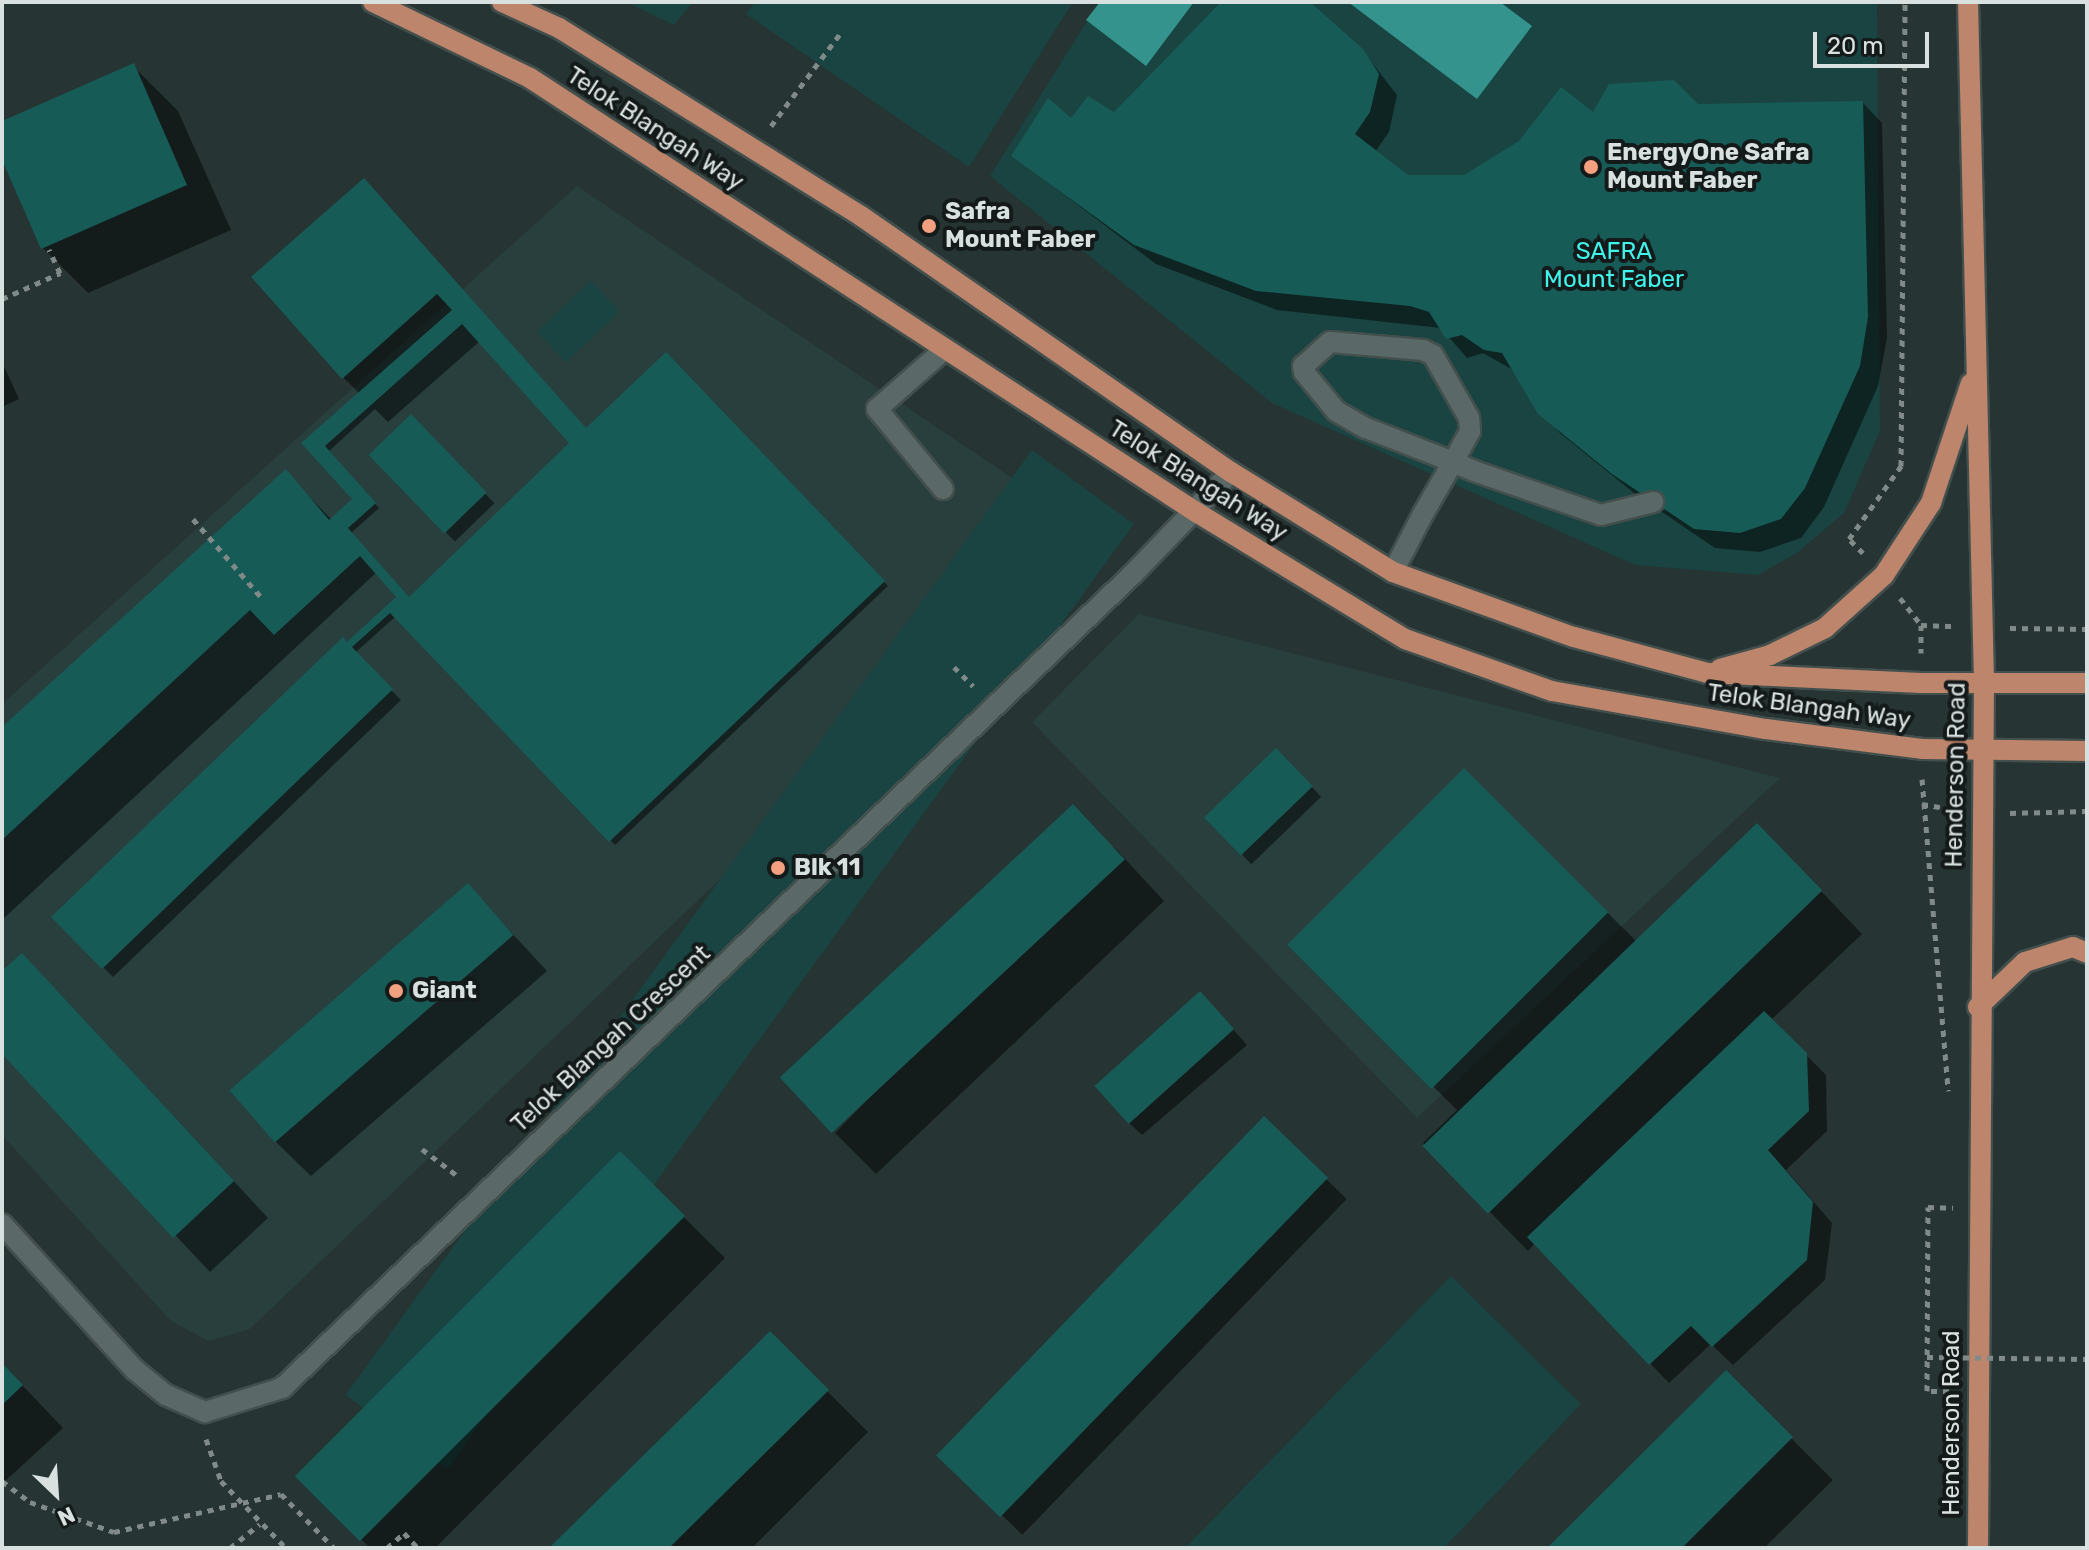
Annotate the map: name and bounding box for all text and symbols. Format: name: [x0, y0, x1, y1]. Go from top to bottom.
scale bar: [1817, 16, 1933, 66]
text: 20 m: [1827, 32, 1884, 60]
street label: Telok Blangah Way: [561, 61, 749, 197]
place label: EnergyOne Safra Mount Faber: [1607, 139, 1810, 195]
marker: EnergyOne Safra Mount Faber: [1582, 158, 1600, 176]
place label: Safra Mount Faber: [945, 198, 1095, 254]
marker: Safra Mount Faber: [920, 217, 938, 235]
park label: SAFRA Mount Faber: [1544, 238, 1684, 294]
street label: Telok Blangah Way: [1103, 414, 1293, 548]
street label: Telok Blangah Way: [1705, 678, 1913, 736]
street label: Henderson Road: [1940, 682, 1972, 868]
place label: Blk 11: [794, 854, 861, 882]
marker: Blk 11: [769, 859, 787, 877]
street label: Telok Blangah Crescent: [506, 939, 716, 1139]
place label: Giant: [412, 977, 477, 1005]
marker: Giant: [387, 982, 405, 1000]
street label: Henderson Road: [1938, 1330, 1966, 1516]
north arrow: [16, 1454, 96, 1534]
text: N: [53, 1501, 79, 1532]

